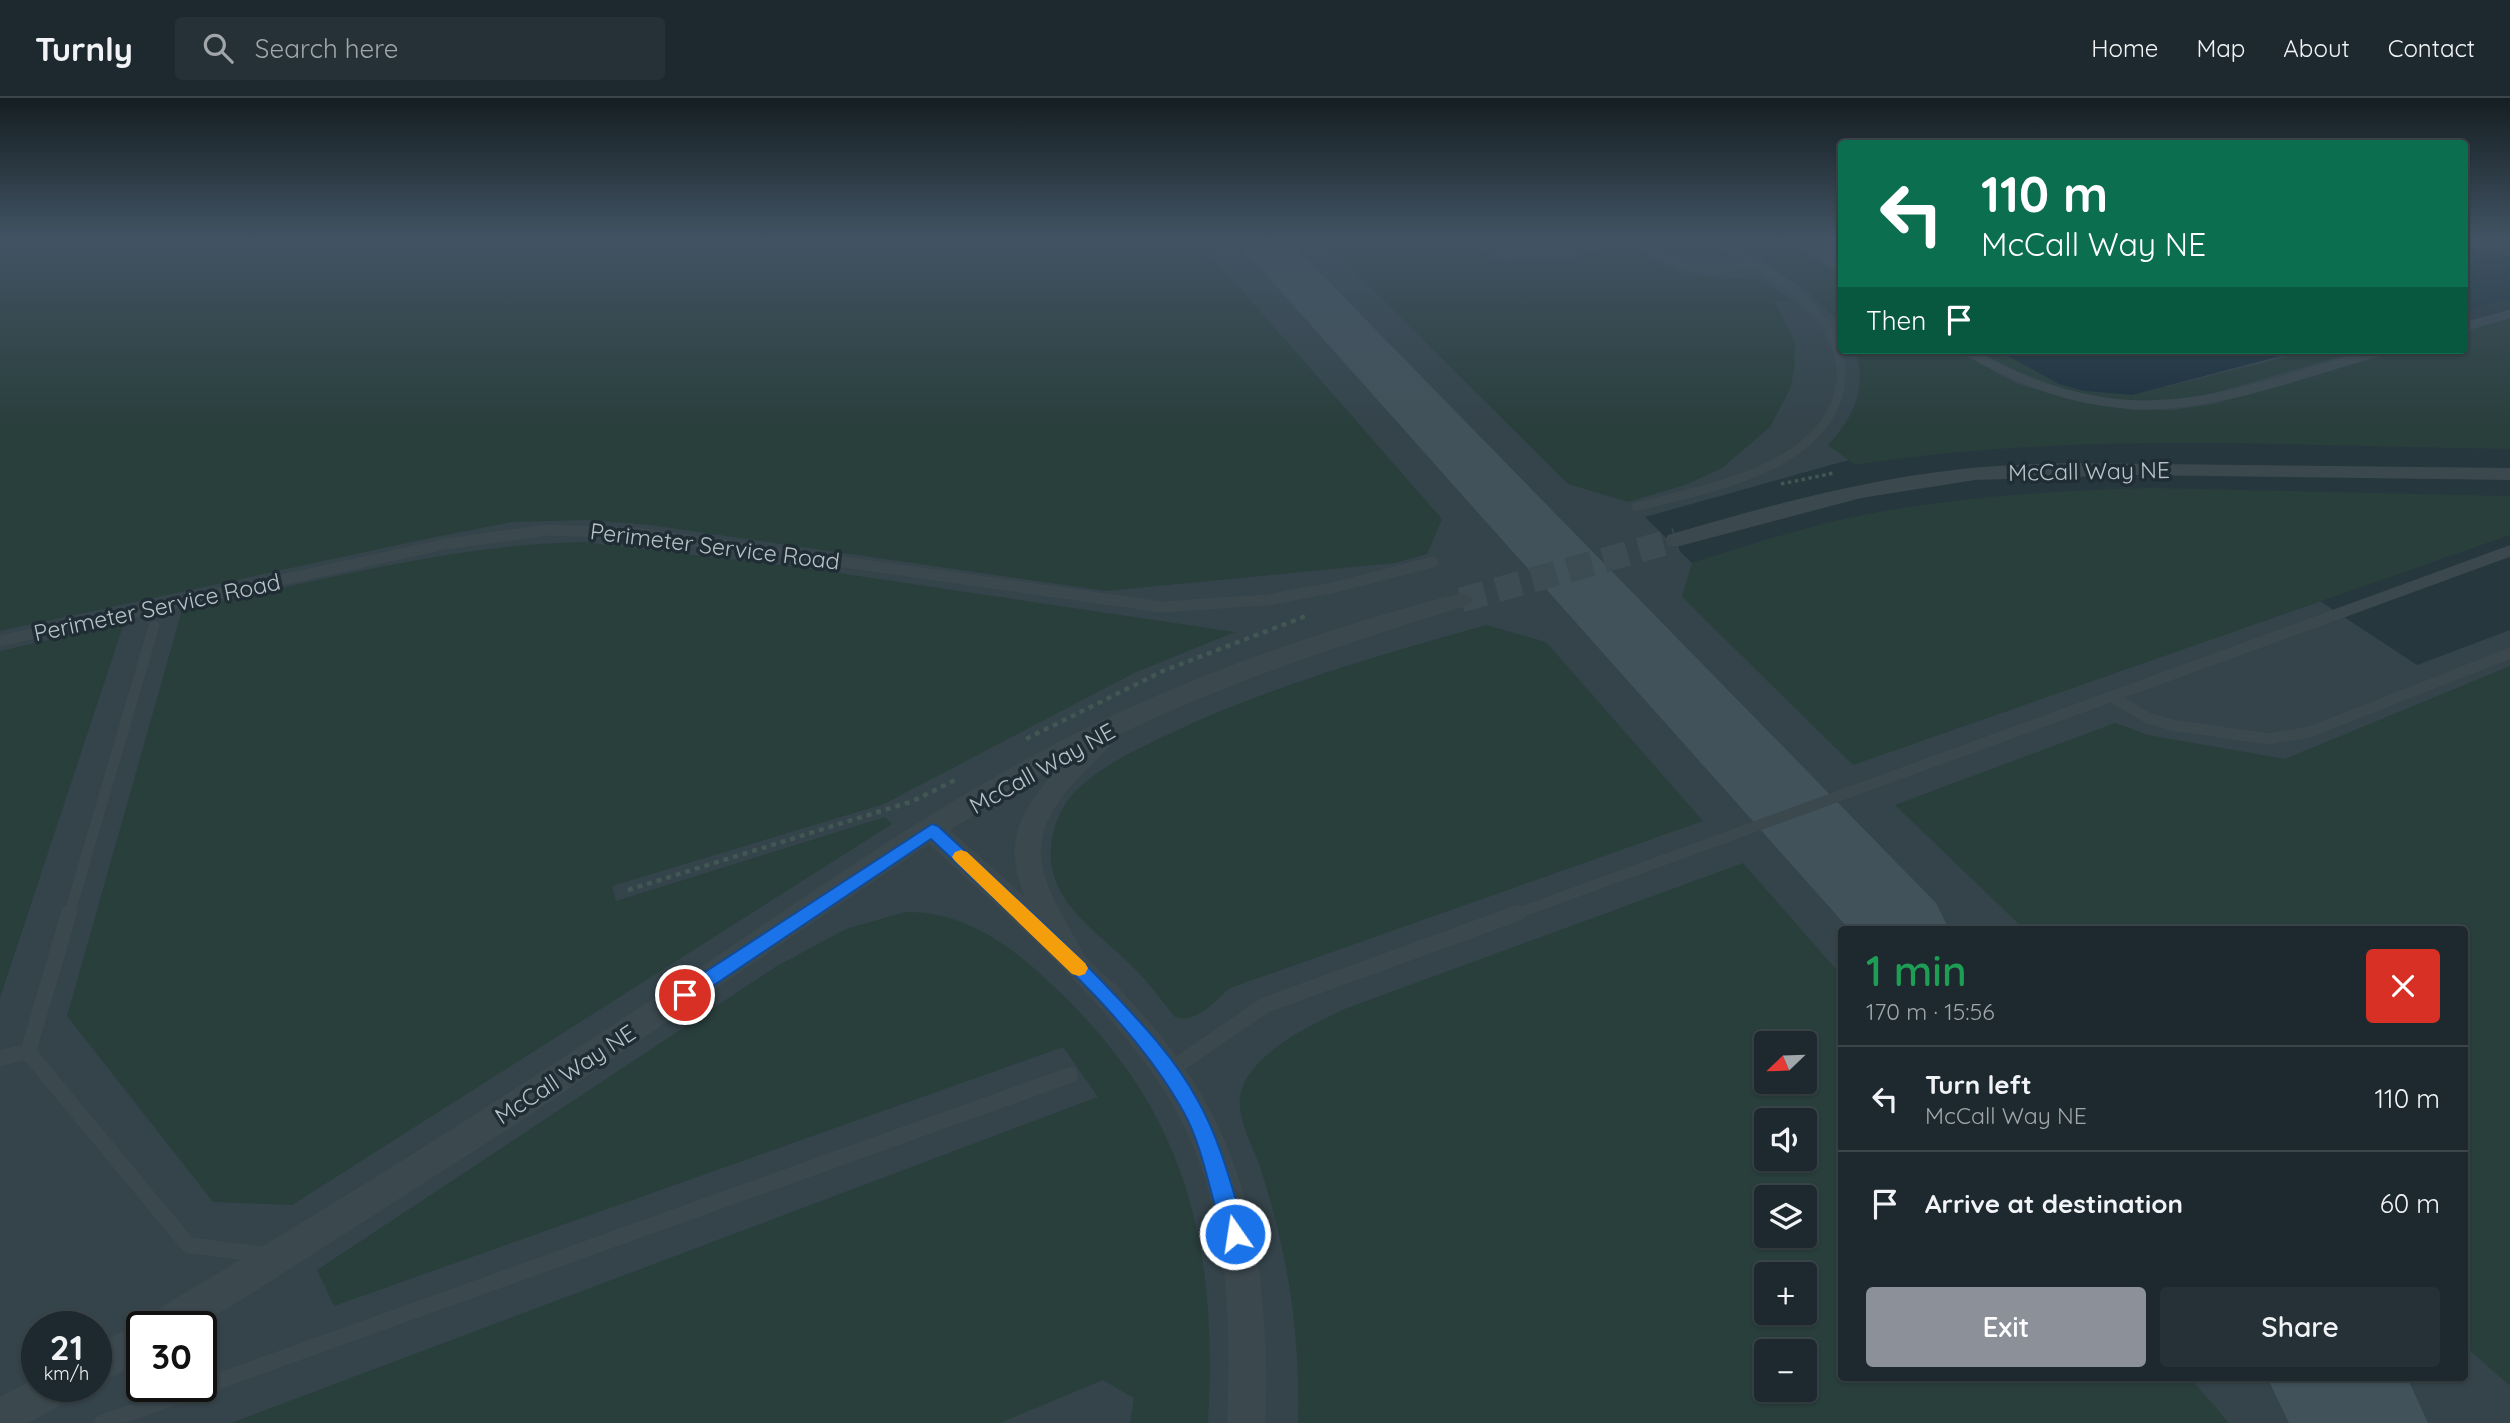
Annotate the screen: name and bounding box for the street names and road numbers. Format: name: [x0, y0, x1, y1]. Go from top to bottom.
street label: McCall Way NE: [2008, 455, 2170, 487]
street label: Perimeter Service Road: [589, 516, 841, 576]
street label: Perimeter Service Road: [31, 567, 283, 647]
street label: McCall Way NE: [964, 716, 1120, 820]
street label: McCall Way NE: [489, 1018, 641, 1130]

